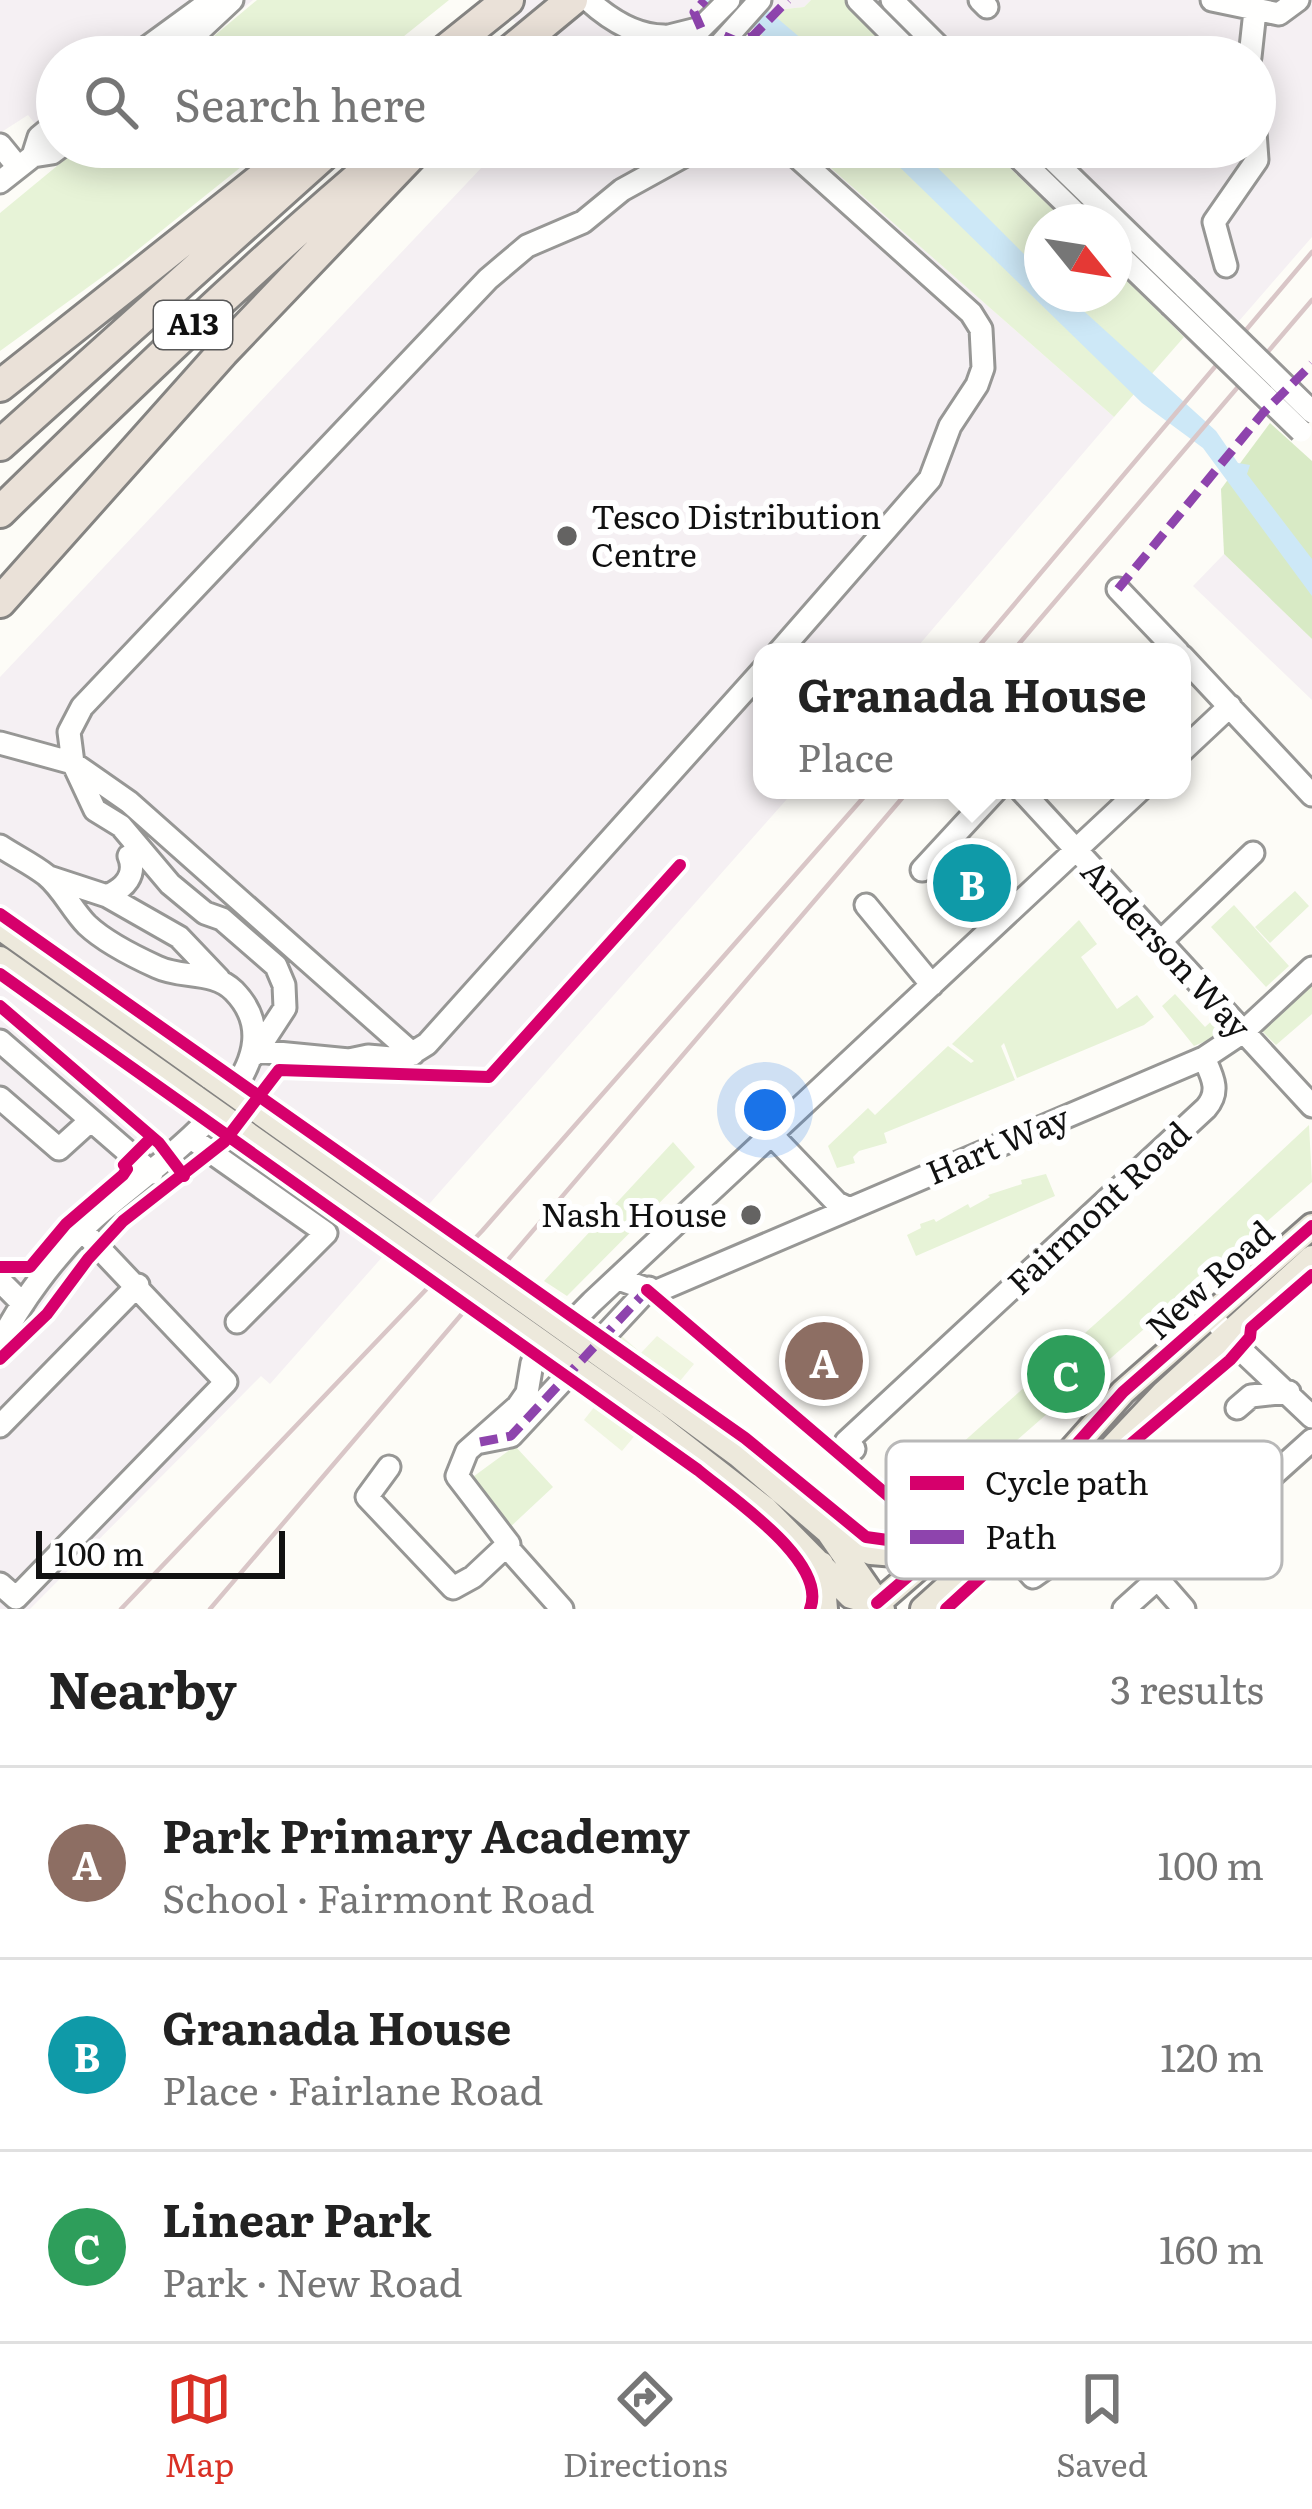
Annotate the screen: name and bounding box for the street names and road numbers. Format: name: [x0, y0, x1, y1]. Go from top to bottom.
road number: A13: [154, 301, 232, 349]
street label: Anderson Way: [1071, 846, 1264, 1048]
street label: Hart Way: [918, 1091, 1076, 1195]
street label: Fairmont Road: [995, 1108, 1200, 1304]
street label: New Road: [1133, 1207, 1283, 1349]

